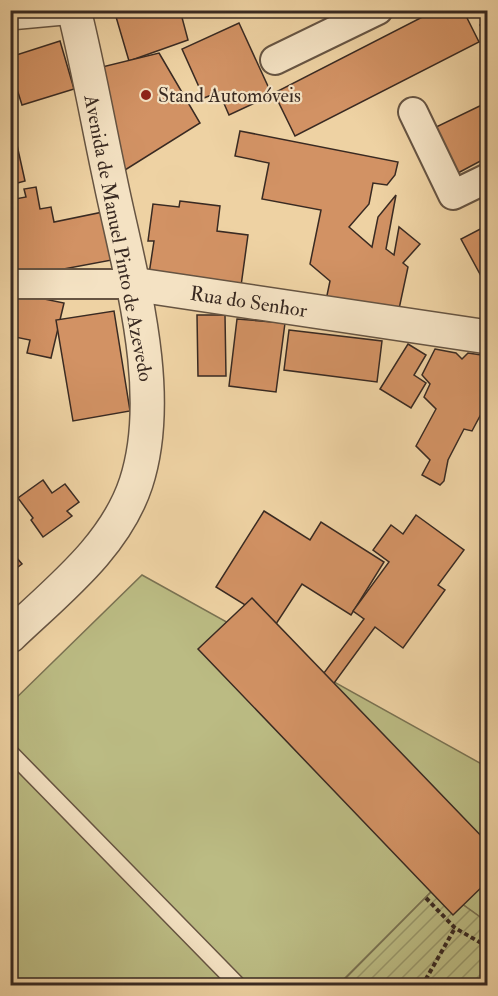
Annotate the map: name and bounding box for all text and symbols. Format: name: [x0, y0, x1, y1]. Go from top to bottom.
place label: Stand Automóveis: [158, 83, 301, 108]
marker: Stand Automóveis: [139, 88, 153, 102]
street label: Avenida de Manuel Pinto de Azevedo: [78, 92, 159, 384]
street label: Rua do Senhor: [188, 281, 309, 323]

